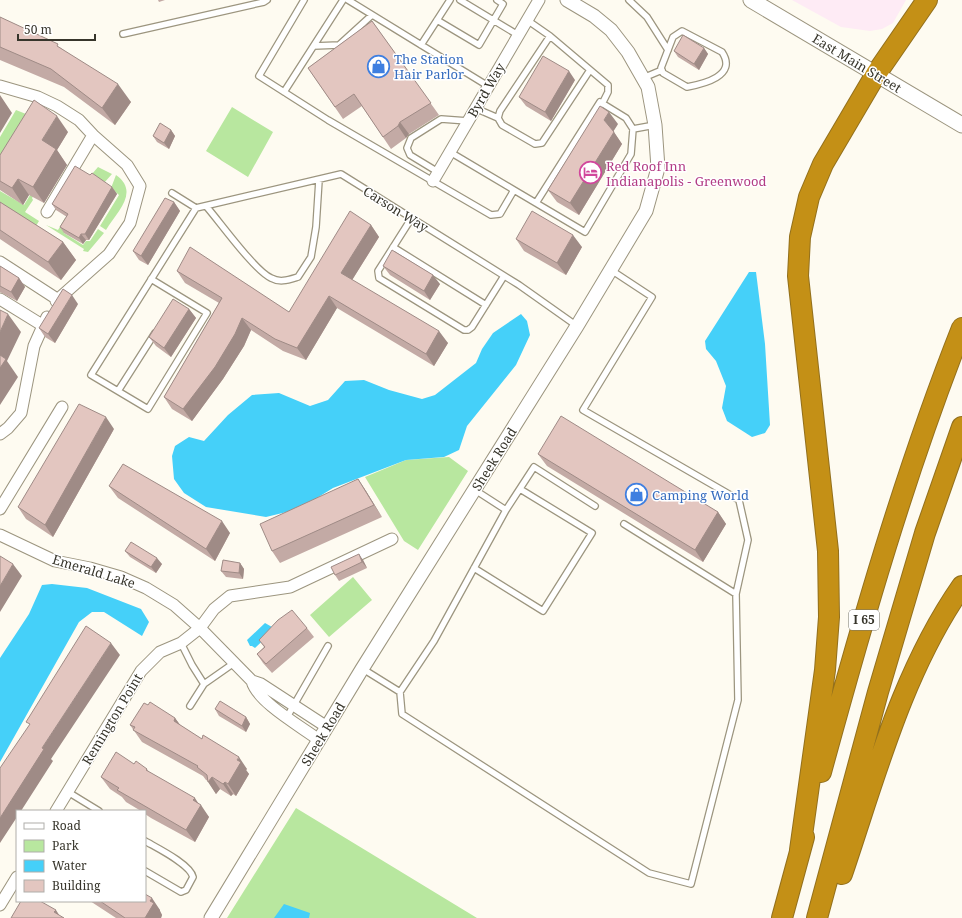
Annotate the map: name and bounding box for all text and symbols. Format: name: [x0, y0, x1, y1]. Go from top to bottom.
scale bar: [18, 16, 95, 42]
text: 50 m: [24, 21, 52, 38]
street label: East Main Street: [809, 29, 905, 97]
place label: The Station Hair Parlor: [394, 50, 465, 83]
shop icon: The Station Hair Parlor: [365, 53, 391, 79]
street label: Byrd Way: [463, 59, 509, 121]
place label: Red Roof Inn Indianapolis - Greenwood: [606, 157, 767, 190]
hotel icon: Red Roof Inn Indianapolis - Greenwood: [577, 160, 603, 186]
street label: Carson Way: [360, 182, 433, 236]
street label: Sheek Road: [467, 424, 521, 494]
shop icon: Camping World: [623, 482, 649, 508]
place label: Camping World: [652, 486, 749, 504]
street label: Emerald Lake: [50, 550, 138, 592]
road number: I 65: [849, 610, 879, 630]
street label: Remington Point: [78, 670, 147, 768]
street label: Sheek Road: [297, 699, 349, 769]
legend: [16, 810, 146, 902]
text: Road: [52, 817, 82, 834]
text: Park: [52, 837, 80, 854]
text: Water: [52, 857, 87, 874]
text: Building: [52, 877, 101, 894]

